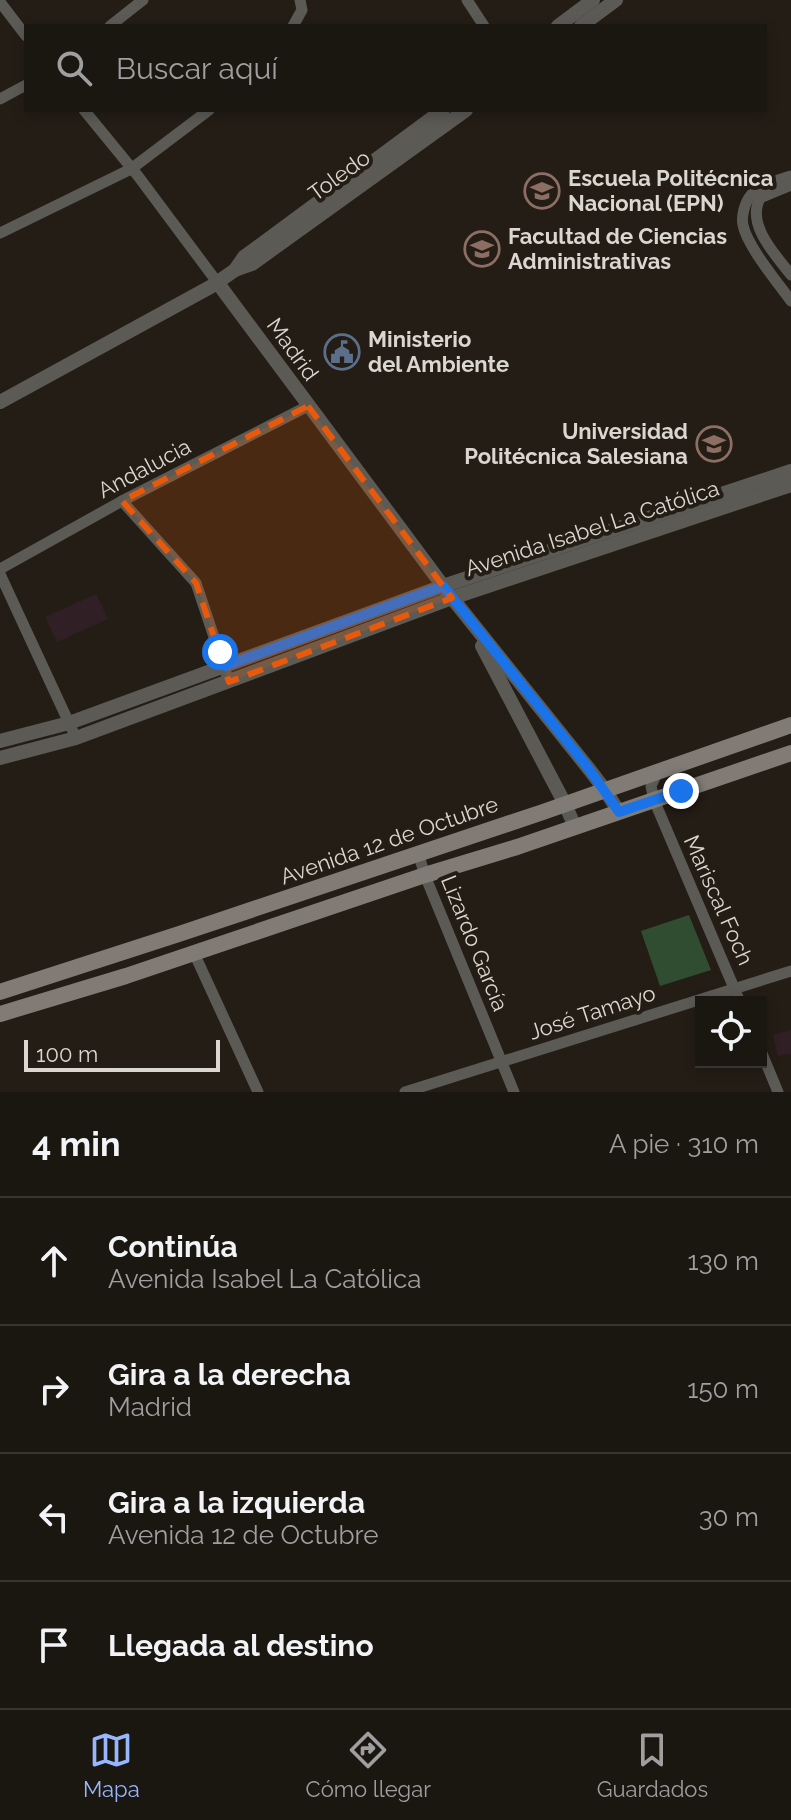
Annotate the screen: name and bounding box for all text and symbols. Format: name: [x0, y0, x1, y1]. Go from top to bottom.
search box: [24, 24, 767, 112]
icon: search: [52, 46, 96, 90]
text: Buscar aquí: [116, 51, 278, 86]
street label: Toledo: [303, 144, 375, 206]
place label: Escuela Politécnica Nacional (EPN): [568, 165, 773, 216]
school or university icon: Escuela Politécnica Nacional (EPN): [523, 172, 561, 210]
place label: Facultad de Ciencias Administrativas: [508, 223, 727, 274]
school or university icon: Facultad de Ciencias Administrativas: [463, 230, 501, 268]
street label: Madrid: [262, 313, 324, 385]
place label: Ministerio del Ambiente: [368, 326, 509, 377]
public building icon: Ministerio del Ambiente: [323, 333, 361, 371]
place label: Universidad Politécnica Salesiana: [464, 418, 688, 469]
school or university icon: Universidad Politécnica Salesiana: [695, 425, 733, 463]
street label: Andalucia: [93, 433, 195, 503]
street label: Avenida Isabel La Católica: [462, 475, 722, 581]
route start: [202, 634, 238, 670]
route end: [663, 773, 699, 809]
street label: Avenida 12 de Octubre: [277, 790, 502, 890]
street label: Mariscal Foch: [679, 831, 759, 969]
street label: Lizardo García: [436, 871, 514, 1015]
street label: José Tamayo: [525, 979, 659, 1045]
map controls: [695, 996, 767, 1068]
button: locate: [695, 996, 767, 1068]
scale bar: [24, 1036, 220, 1072]
text: 100 m: [36, 1041, 98, 1067]
text: 4 min: [32, 1124, 120, 1164]
text: A pie · 310 m: [609, 1129, 759, 1159]
text: Continúa: [108, 1229, 238, 1264]
icon: ahead: [32, 1239, 76, 1283]
text: 130 m: [688, 1246, 759, 1276]
text: Avenida Isabel La Católica: [108, 1264, 421, 1294]
text: Gira a la derecha: [108, 1357, 351, 1392]
icon: right: [32, 1367, 76, 1411]
text: 150 m: [687, 1374, 759, 1404]
text: Madrid: [108, 1392, 192, 1422]
text: Gira a la izquierda: [108, 1485, 365, 1520]
icon: left: [32, 1495, 76, 1539]
text: 30 m: [699, 1502, 759, 1532]
text: Avenida 12 de Octubre: [108, 1520, 379, 1550]
icon: arrive: [32, 1623, 76, 1667]
text: Llegada al destino: [108, 1628, 374, 1663]
tab: Mapa: [83, 1728, 140, 1802]
tab: Cómo llegar: [306, 1728, 431, 1802]
tab: Guardados: [597, 1728, 708, 1802]

